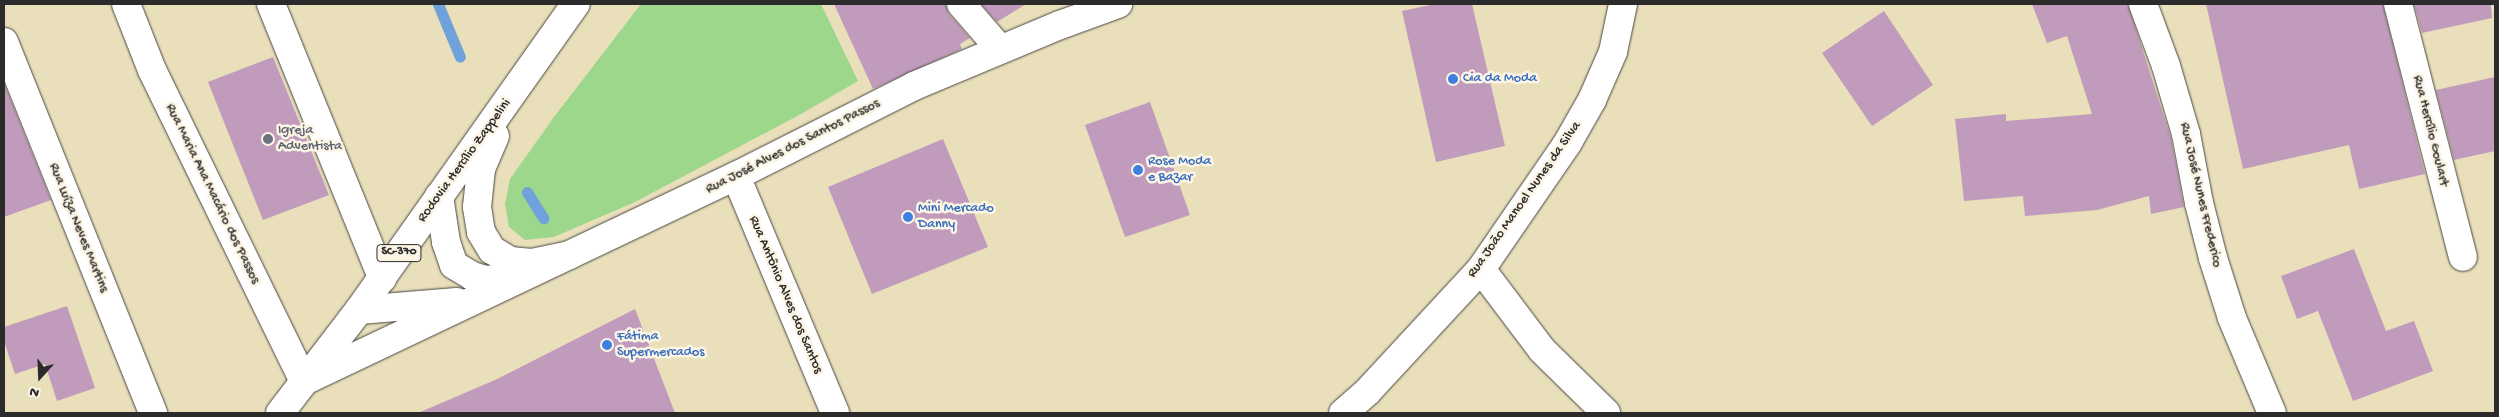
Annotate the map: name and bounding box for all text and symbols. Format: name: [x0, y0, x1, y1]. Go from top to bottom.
place label: Cia da Moda: [1463, 71, 1537, 87]
marker: Cia da Moda: [1447, 73, 1459, 85]
street label: Rua Hercílio Goulart: [2408, 74, 2452, 188]
street label: Rodovia Hercílio Zappelini: [415, 96, 515, 226]
street label: Rua José Alves dos Santos Passos: [703, 96, 883, 198]
street label: Rua Maria Ana Macário dos Passos: [161, 101, 263, 287]
street label: Rua João Manoel Nunes da Silva: [1465, 119, 1585, 281]
street label: Rua José Nunes Frederico: [2175, 121, 2225, 269]
place label: Igreja Adventista: [278, 123, 342, 156]
marker: Igreja Adventista: [262, 133, 274, 145]
place label: Rose Moda e Bazar: [1148, 154, 1211, 186]
street label: Rua Luíza Neves Martins: [44, 161, 112, 295]
marker: Rose Moda e Bazar: [1132, 164, 1144, 176]
place label: Mini Mercado Danny: [918, 201, 994, 233]
marker: Mini Mercado Danny: [902, 211, 914, 223]
street label: Rua Antônio Alves dos Santos: [744, 214, 826, 376]
road number: SC-370: [375, 244, 423, 262]
place label: Fátima Supermercados: [617, 329, 704, 362]
marker: Fátima Supermercados: [601, 339, 613, 351]
north arrow: [15, 352, 65, 402]
text: N: [28, 382, 42, 401]

